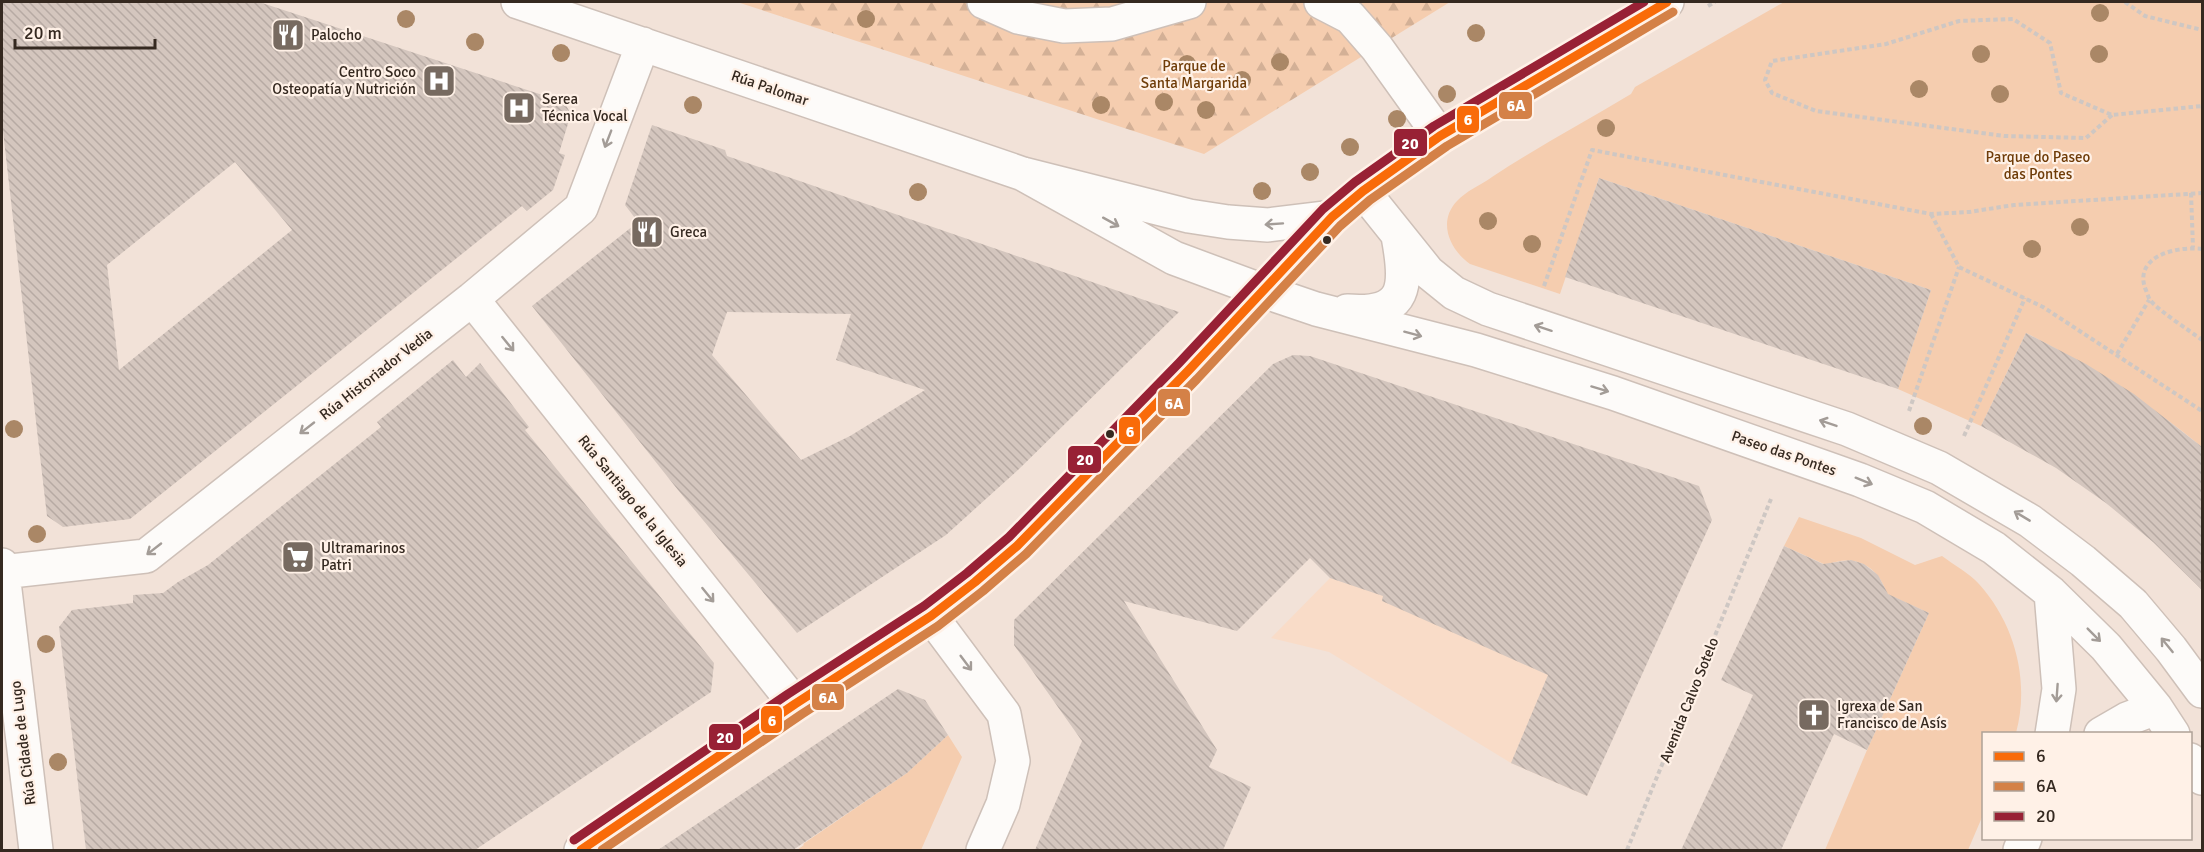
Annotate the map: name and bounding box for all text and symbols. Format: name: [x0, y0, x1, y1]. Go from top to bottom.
scale bar: [15, 12, 154, 50]
restaurant icon: Palocho: [270, 17, 306, 53]
text: 20 m: [24, 22, 62, 44]
place label: Palocho: [311, 26, 362, 44]
park label: Parque de Santa Margarida: [1141, 57, 1247, 92]
place label: Centro Soco Osteopatía y Nutrición: [272, 63, 416, 98]
hospital icon: Centro Soco Osteopatía y Nutrición: [421, 63, 457, 99]
street label: Rúa Palomar: [729, 66, 812, 110]
hospital icon: Serea Técnica Vocal: [501, 90, 537, 126]
place label: Serea Técnica Vocal: [542, 90, 628, 125]
line badge: 6A: [1498, 91, 1533, 120]
text: 6A: [1507, 96, 1526, 116]
line badge: 6: [1456, 105, 1480, 134]
text: 6: [1464, 110, 1473, 130]
line badge: 20: [1393, 128, 1428, 157]
one-way arrow: [602, 129, 613, 148]
text: 20: [1401, 134, 1419, 154]
park label: Parque do Paseo das Pontes: [1986, 148, 2091, 183]
restaurant icon: Greca: [629, 214, 665, 250]
one-way arrow: [1102, 217, 1119, 229]
one-way arrow: [1264, 219, 1284, 230]
place label: Greca: [670, 223, 707, 241]
unlabelled marker: [1321, 234, 1333, 246]
one-way arrow: [1534, 321, 1553, 332]
street label: Rúa Historiador Vedia: [316, 324, 436, 424]
one-way arrow: [1404, 328, 1423, 340]
one-way arrow: [502, 336, 515, 352]
one-way arrow: [1590, 384, 1609, 395]
line badge: 6A: [1157, 388, 1191, 417]
text: 6A: [1165, 394, 1184, 414]
line badge: 6: [1118, 416, 1141, 445]
one-way arrow: [1819, 416, 1838, 427]
one-way arrow: [299, 422, 315, 435]
text: 6: [1126, 422, 1135, 442]
street label: Paseo das Pontes: [1729, 427, 1839, 479]
unlabelled marker: [1104, 428, 1116, 440]
street label: Rúa Santiago de la Iglesia: [574, 431, 692, 571]
line badge: 20: [1067, 445, 1102, 474]
text: 20: [1076, 450, 1094, 470]
one-way arrow: [1854, 477, 1872, 488]
one-way arrow: [2014, 510, 2031, 522]
supermarket icon: Ultramarinos Patri: [280, 539, 316, 575]
place label: Ultramarinos Patri: [321, 539, 406, 574]
one-way arrow: [146, 543, 162, 556]
one-way arrow: [702, 587, 715, 603]
one-way arrow: [2086, 627, 2101, 642]
street label: Avenida Calvo Sotelo: [1656, 635, 1722, 765]
one-way arrow: [2161, 637, 2174, 653]
one-way arrow: [959, 654, 972, 670]
street label: Rúa Cidade de Lugo: [6, 680, 40, 806]
line badge: 6A: [811, 683, 845, 711]
one-way arrow: [2052, 683, 2063, 702]
text: 6A: [819, 688, 838, 708]
church icon: Igrexa de San Francisco de Asís: [1796, 697, 1832, 733]
place label: Igrexa de San Francisco de Asís: [1837, 697, 1947, 732]
line badge: 6: [760, 705, 783, 734]
text: 6: [768, 711, 777, 731]
line badge: 20: [708, 723, 742, 751]
text: 20: [716, 728, 734, 748]
legend: [1982, 732, 2192, 840]
text: 6: [2036, 745, 2046, 767]
text: 6A: [2036, 775, 2057, 797]
text: 20: [2036, 805, 2055, 827]

